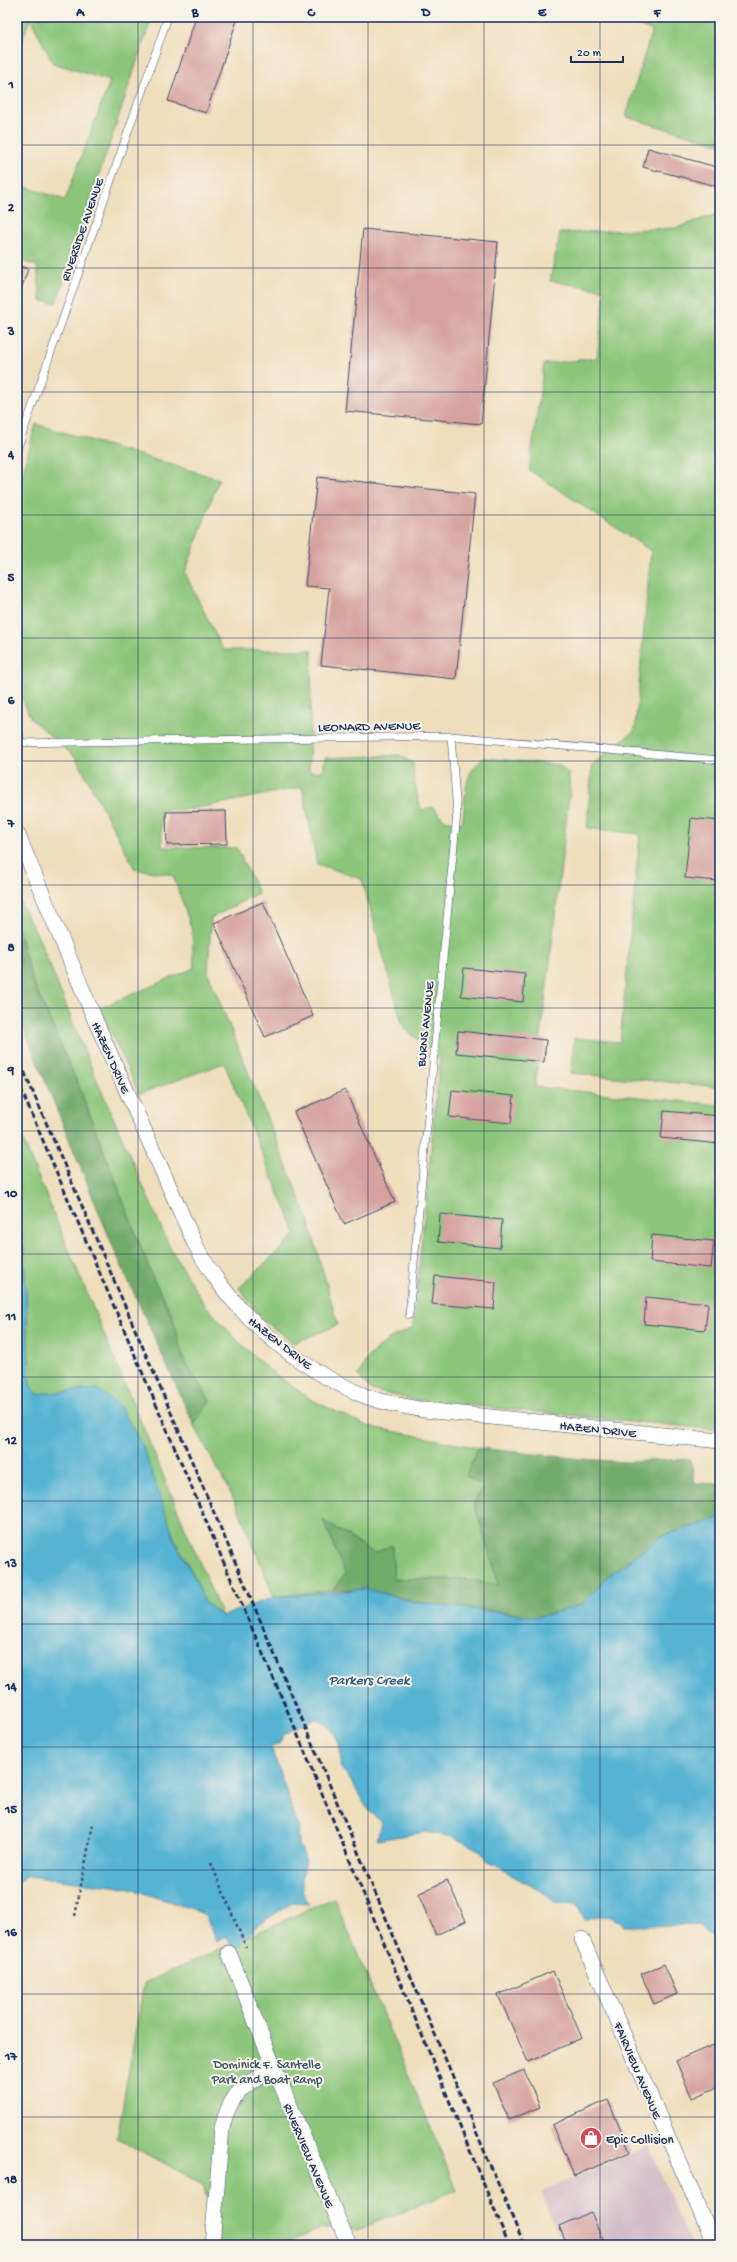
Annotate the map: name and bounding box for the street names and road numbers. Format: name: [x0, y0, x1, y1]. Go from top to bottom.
street label: RIVERSIDE AVENUE: [59, 175, 108, 283]
street label: LEONARD AVENUE: [318, 719, 421, 736]
street label: BURNS AVENUE: [414, 980, 439, 1069]
street label: HAZEN DRIVE: [87, 1020, 133, 1097]
street label: HAZEN DRIVE: [245, 1314, 315, 1374]
street label: HAZEN DRIVE: [559, 1419, 638, 1442]
street label: FAIRVIEW AVENUE: [609, 2019, 664, 2123]
street label: RIVERVIEW AVENUE: [279, 2102, 337, 2211]

